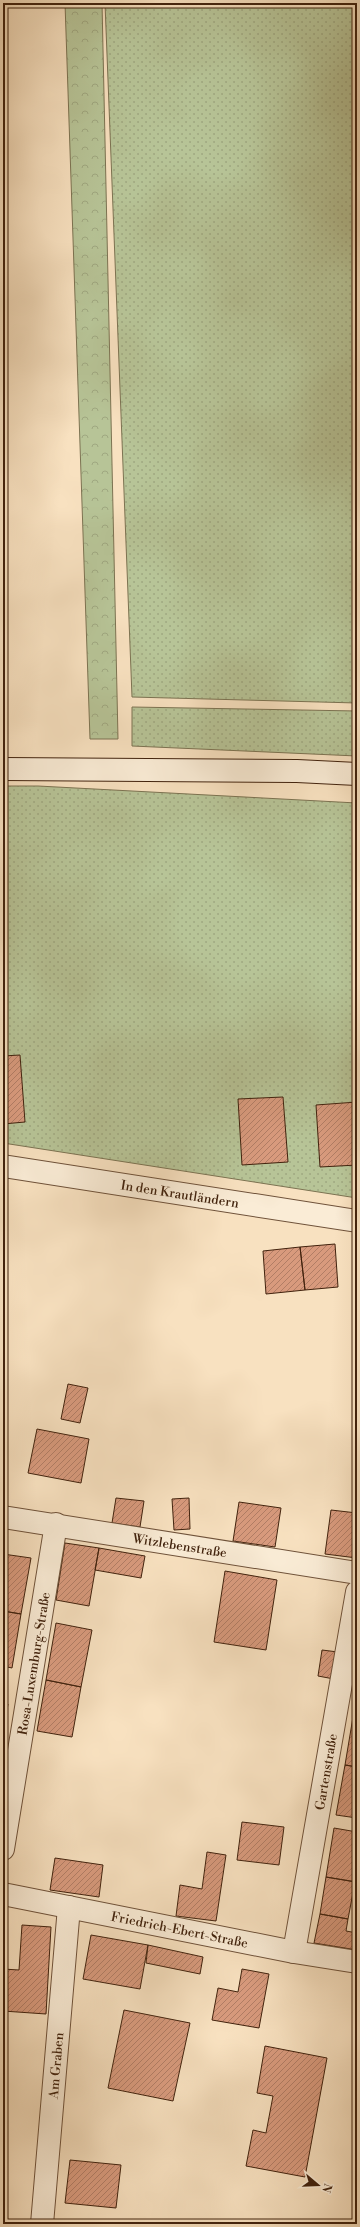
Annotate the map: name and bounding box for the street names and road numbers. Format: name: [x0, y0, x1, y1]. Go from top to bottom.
street label: In den Krautländern: [120, 1177, 240, 1212]
street label: Witzlebenstraße: [131, 1530, 228, 1561]
street label: Rosa-Luxemburg-Straße: [15, 1591, 54, 1736]
street label: Gartenstraße: [312, 1732, 341, 1811]
street label: Friedrich-Ebert-Straße: [109, 1909, 250, 1952]
street label: Am Graben: [46, 2032, 67, 2100]

